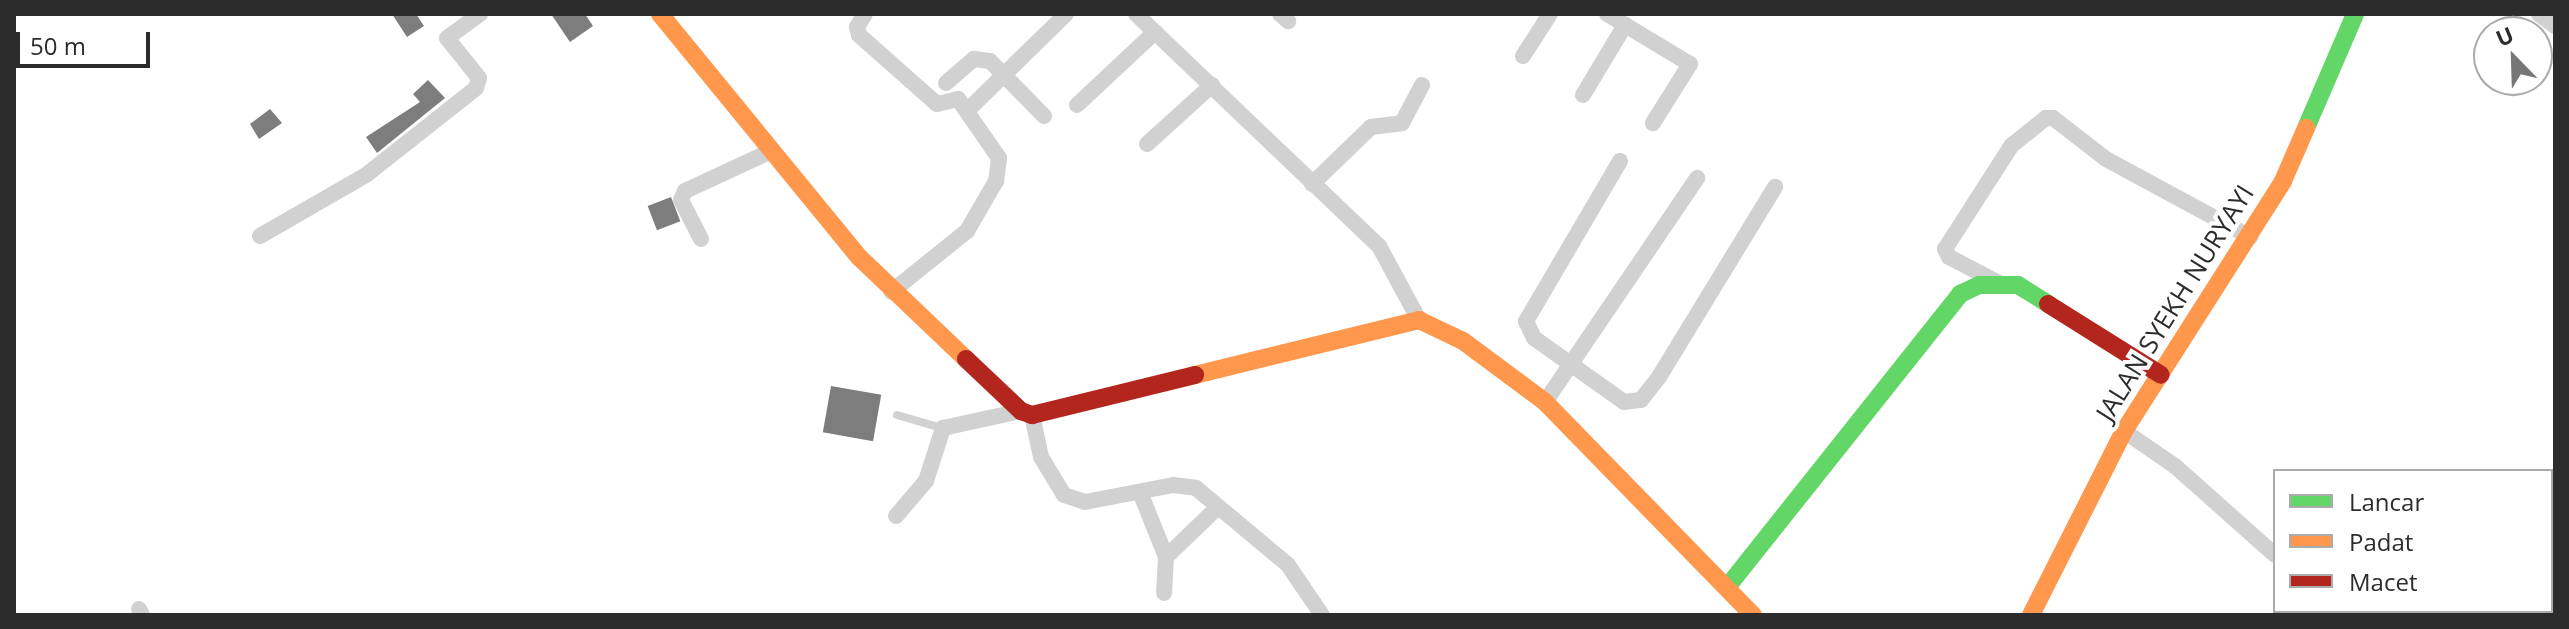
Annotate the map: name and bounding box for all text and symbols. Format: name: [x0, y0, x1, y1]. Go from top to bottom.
scale bar: [20, 16, 154, 66]
north arrow: [2473, 16, 2553, 96]
text: U: [2491, 19, 2518, 53]
text: 50 m: [30, 29, 86, 62]
street label: JALAN SYEKH NURYAYI: [2090, 179, 2260, 427]
legend: [2273, 469, 2553, 613]
text: Lancar: [2349, 485, 2424, 518]
text: Padat: [2349, 525, 2413, 558]
text: Macet: [2349, 565, 2417, 598]

